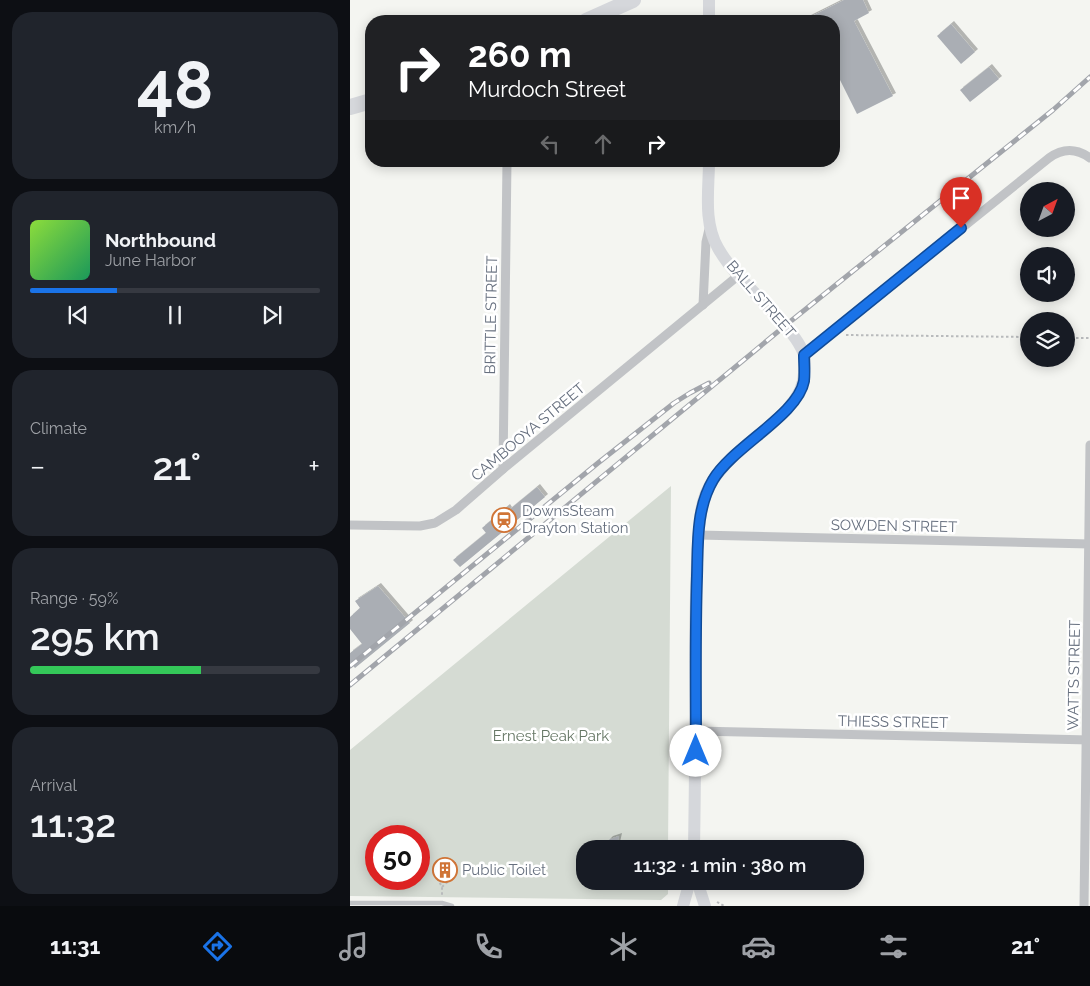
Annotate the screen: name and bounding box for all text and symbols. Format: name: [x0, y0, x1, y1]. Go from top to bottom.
text: 260 m: [468, 34, 571, 75]
icon: right: [385, 35, 450, 100]
text: 48: [137, 47, 213, 123]
text: Murdoch Street: [468, 76, 626, 102]
text: km/h: [154, 118, 196, 137]
icon: left: [536, 130, 564, 158]
icon: ahead: [589, 130, 617, 158]
icon: right: [642, 130, 670, 158]
pin: [940, 177, 982, 228]
north arrow: [1020, 182, 1075, 238]
map controls: [1020, 182, 1075, 367]
icon: arrive: [947, 184, 975, 212]
text: Northbound: [105, 229, 216, 251]
button: sound: [1020, 247, 1075, 302]
text: June Harbor: [105, 251, 196, 270]
street label: BRITTLE STREET: [481, 255, 501, 375]
street label: BALL STREET: [723, 257, 799, 341]
icon: previous: [64, 301, 92, 329]
icon: pause: [161, 301, 189, 329]
icon: next: [258, 301, 286, 329]
button: layers: [1020, 312, 1075, 367]
street label: CAMBOOYA STREET: [468, 379, 588, 485]
text: Climate: [30, 419, 87, 438]
text: 21°: [152, 444, 201, 489]
text: −: [30, 450, 45, 483]
text: +: [308, 450, 320, 483]
place label: DownsSteam Drayton Station: [522, 502, 629, 537]
station icon: DownsSteam Drayton Station: [491, 507, 517, 533]
street label: SOWDEN STREET: [831, 516, 957, 536]
text: Range · 59%: [30, 589, 118, 608]
text: 295 km: [30, 614, 160, 659]
street label: WATTS STREET: [1064, 620, 1084, 730]
street label: THIESS STREET: [838, 712, 948, 732]
position arrow: [669, 724, 721, 776]
park label: Ernest Peak Park: [493, 727, 609, 745]
text: Arrival: [30, 776, 77, 795]
text: 11:32: [30, 801, 116, 846]
speed limit sign: 50: [365, 825, 430, 890]
text: 11:32 · 1 min · 380 m: [634, 854, 806, 876]
building icon: Public Toilet: [432, 857, 458, 883]
place label: Public Toilet: [462, 861, 546, 879]
icon: directions: [200, 929, 235, 964]
icon: music: [336, 929, 371, 964]
icon: phone: [471, 929, 506, 964]
icon: climate: [606, 929, 641, 964]
icon: car: [741, 929, 776, 964]
icon: filters: [876, 929, 911, 964]
text: 11:31: [50, 933, 100, 959]
text: 21°: [1011, 933, 1040, 959]

